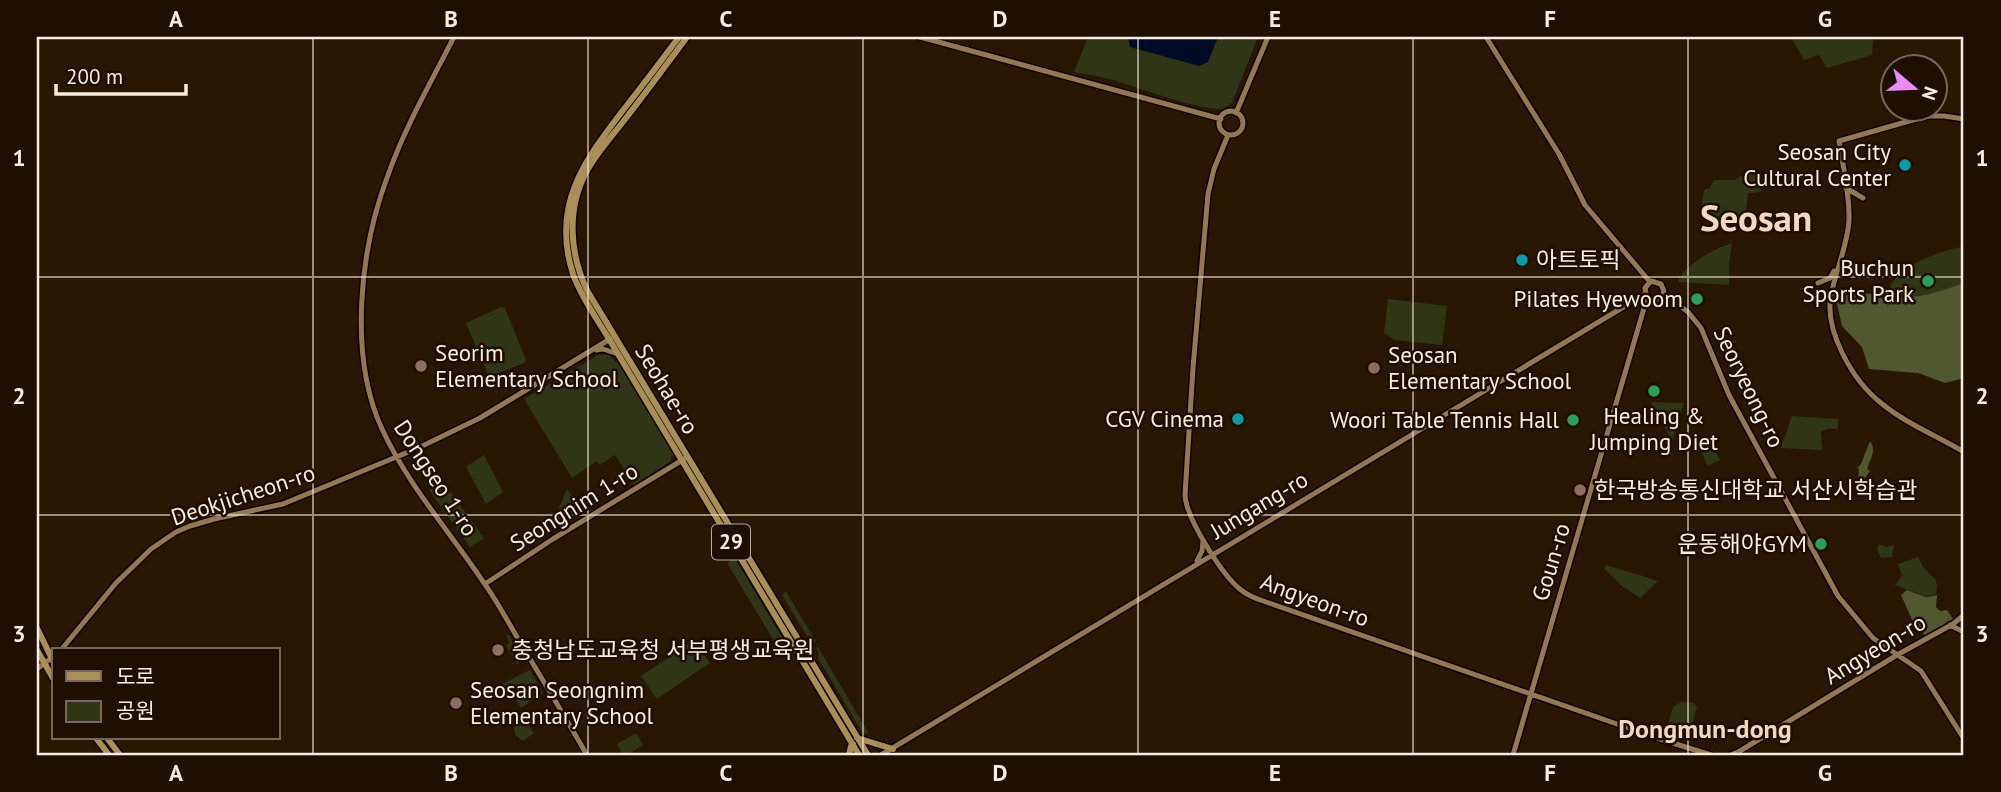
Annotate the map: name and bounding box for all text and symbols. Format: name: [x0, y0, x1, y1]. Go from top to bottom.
text: A: [169, 4, 183, 33]
text: B: [444, 4, 458, 33]
text: C: [720, 4, 733, 33]
text: D: [993, 4, 1007, 33]
text: E: [1269, 4, 1281, 33]
text: F: [1544, 4, 1556, 33]
text: G: [1818, 4, 1832, 33]
scale bar: [56, 52, 186, 96]
north arrow: [1878, 52, 1948, 122]
text: 200 m: [66, 63, 123, 90]
text: N: [1917, 84, 1943, 103]
place label: Seosan City Cultural Center: [1743, 137, 1891, 192]
text: 1: [12, 143, 26, 172]
text: 1: [1975, 143, 1989, 172]
marker: Seosan City Cultural Center: [1897, 157, 1913, 173]
district label: Seosan: [1700, 193, 1812, 241]
place label: 아트토픽: [1536, 245, 1621, 274]
marker: 아트토픽: [1514, 252, 1530, 268]
place label: Buchun Sports Park: [1803, 253, 1914, 308]
marker: Buchun Sports Park: [1920, 273, 1936, 289]
place label: Pilates Hyewoom: [1513, 284, 1683, 313]
marker: Pilates Hyewoom: [1689, 291, 1705, 307]
street label: Seoryeong-ro: [1708, 321, 1791, 452]
place label: Seorim Elementary School: [435, 338, 619, 393]
street label: Seohae-ro: [629, 338, 706, 439]
place label: Seosan Elementary School: [1388, 340, 1572, 395]
marker: Seorim Elementary School: [413, 358, 429, 374]
marker: Seosan Elementary School: [1366, 360, 1382, 376]
text: 2: [12, 381, 26, 410]
text: 2: [1975, 381, 1989, 410]
marker: Healing & Jumping Diet: [1646, 383, 1662, 399]
place label: Healing & Jumping Diet: [1589, 401, 1718, 456]
place label: CGV Cinema: [1105, 404, 1224, 433]
place label: Woori Table Tennis Hall: [1330, 405, 1559, 434]
marker: CGV Cinema: [1230, 411, 1246, 427]
marker: Woori Table Tennis Hall: [1565, 412, 1581, 428]
street label: Dongseo 1-ro: [388, 414, 485, 541]
street label: Seongnim 1-ro: [504, 456, 643, 557]
street label: Deokjicheon-ro: [167, 458, 319, 531]
street label: Jungang-ro: [1204, 464, 1313, 546]
place label: 한국방송통신대학교 서산시학습관: [1594, 475, 1918, 504]
marker: 한국방송통신대학교 서산시학습관: [1572, 482, 1588, 498]
street label: Goun-ro: [1525, 519, 1576, 604]
road number: 29: [712, 524, 750, 560]
place label: 운동해야GYM: [1677, 529, 1807, 558]
marker: 운동해야GYM: [1813, 536, 1829, 552]
street label: Angyeon-ro: [1257, 566, 1374, 633]
street label: Angyeon-ro: [1819, 607, 1931, 690]
text: 3: [12, 619, 26, 648]
text: 3: [1975, 619, 1989, 648]
place label: 충청남도교육청 서부평생교육원: [512, 635, 814, 664]
marker: 충청남도교육청 서부평생교육원: [490, 642, 506, 658]
legend: [52, 648, 280, 740]
text: 도로: [116, 663, 155, 690]
place label: Seosan Seongnim Elementary School: [470, 675, 654, 730]
marker: Seosan Seongnim Elementary School: [448, 695, 464, 711]
text: 공원: [116, 697, 155, 724]
district label: Dongmun-dong: [1618, 712, 1792, 745]
text: A: [169, 758, 183, 787]
text: B: [444, 758, 458, 787]
text: C: [720, 758, 733, 787]
text: D: [993, 758, 1007, 787]
text: E: [1269, 758, 1281, 787]
text: F: [1544, 758, 1556, 787]
text: G: [1818, 758, 1832, 787]

